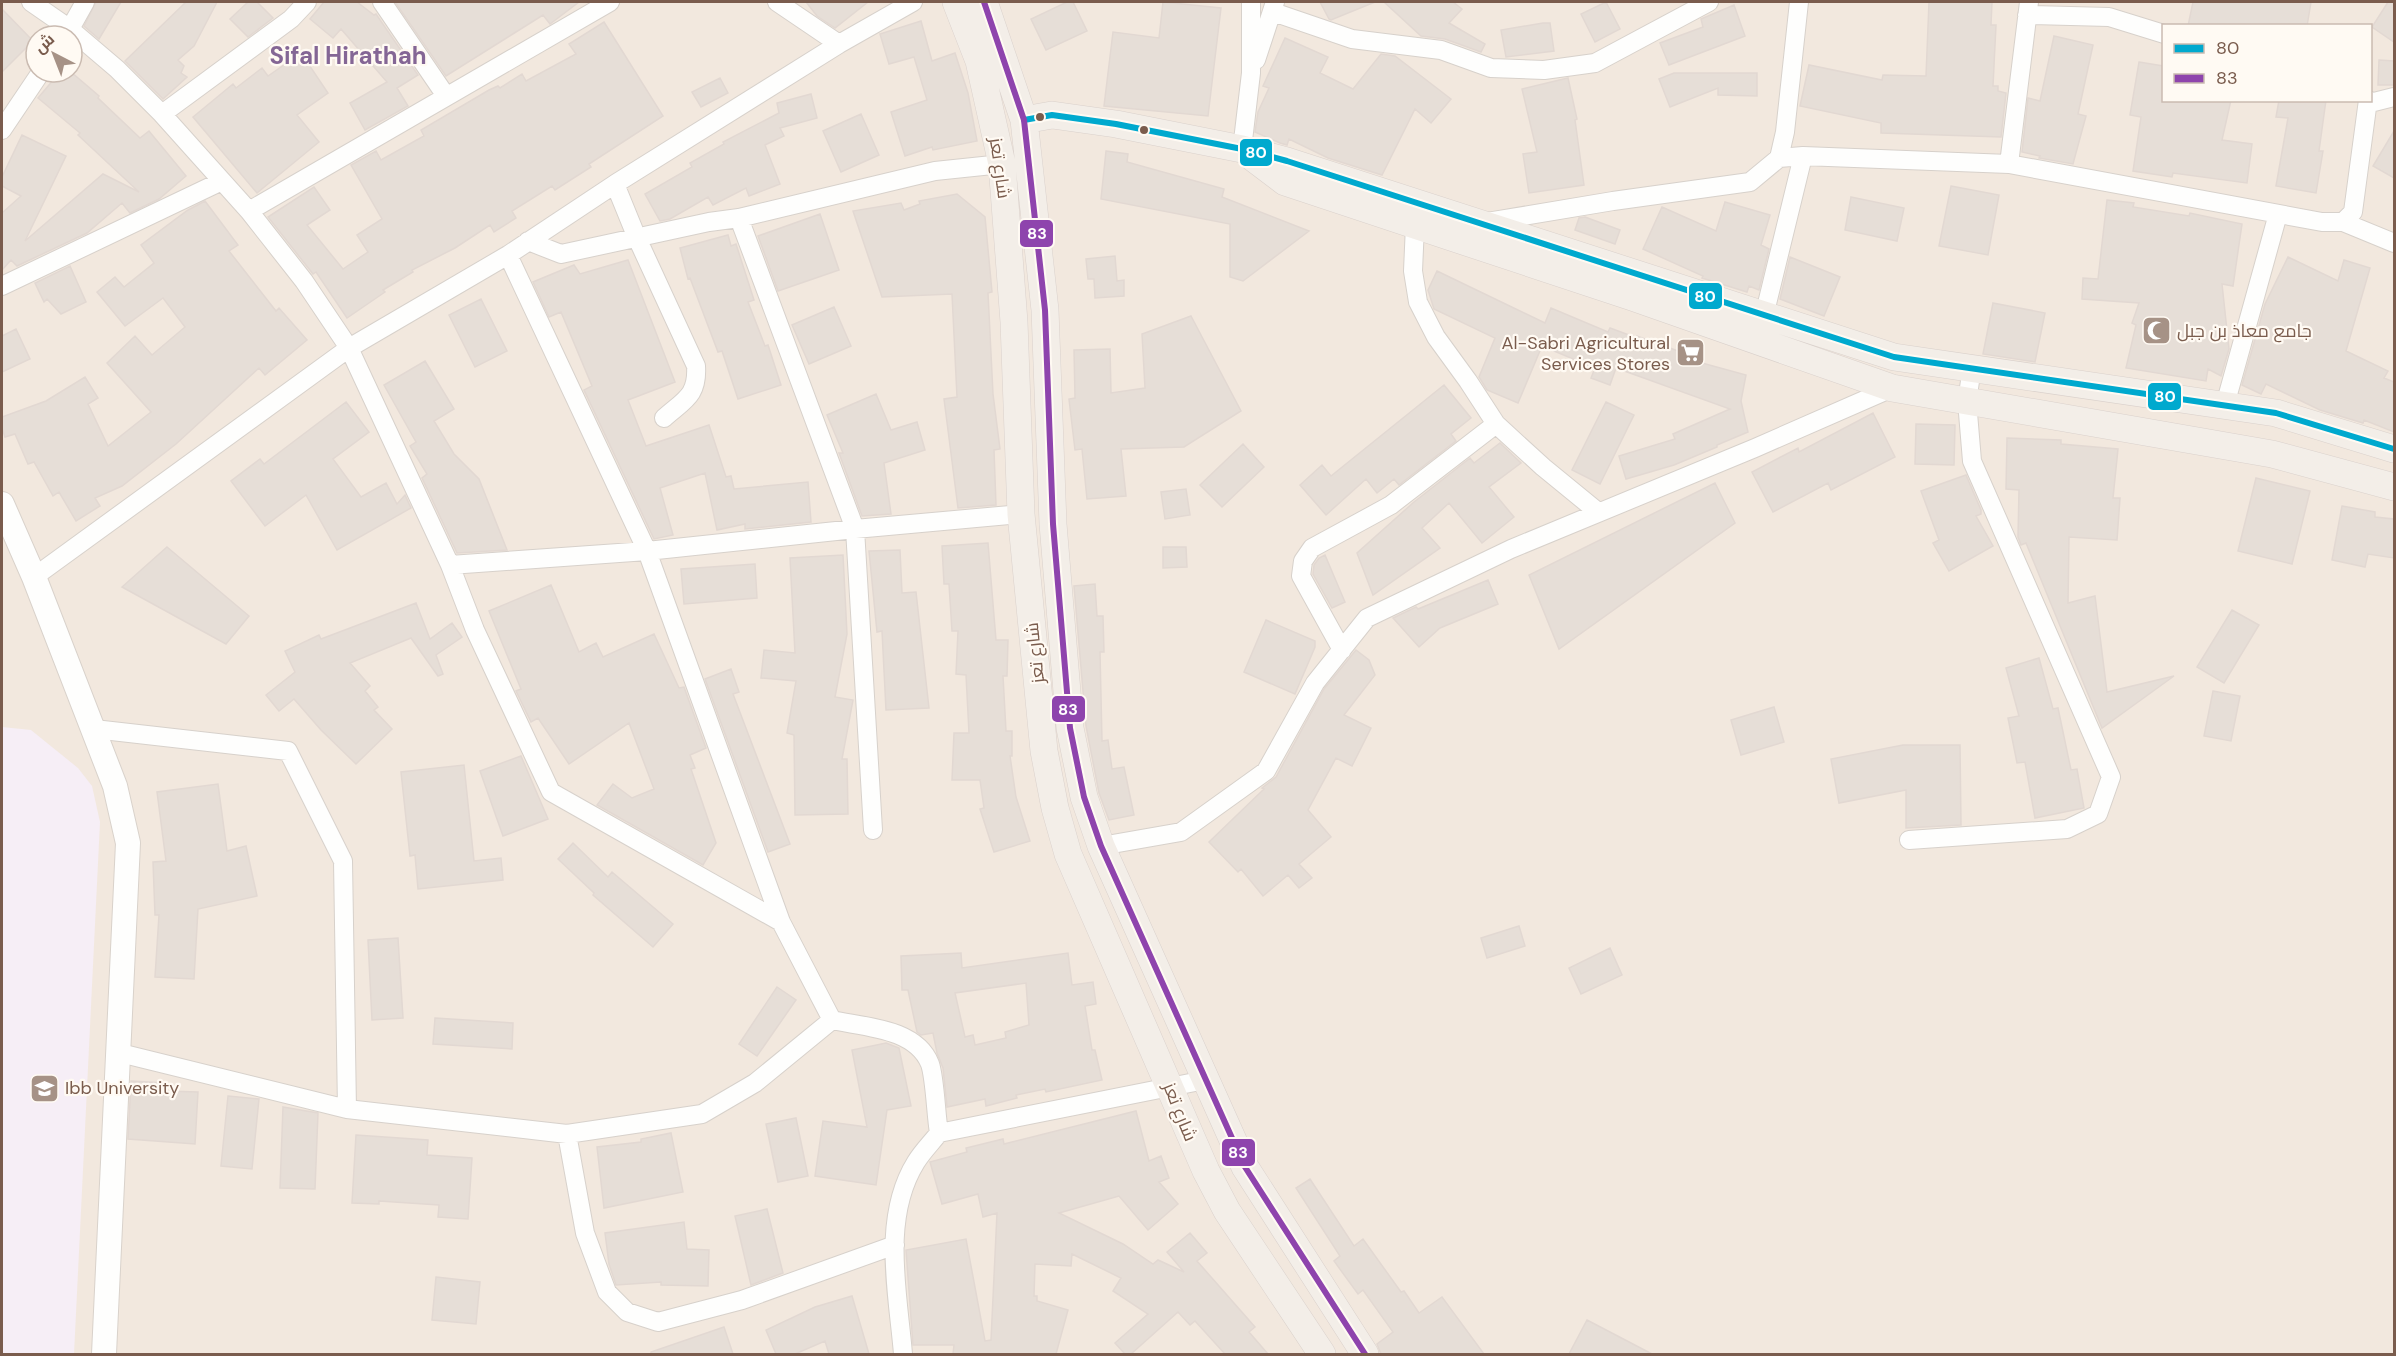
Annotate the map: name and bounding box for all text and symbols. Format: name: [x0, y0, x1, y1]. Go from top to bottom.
north arrow: [24, 24, 84, 84]
legend: [2162, 24, 2372, 102]
text: ش: [30, 29, 59, 58]
text: 80: [2216, 36, 2239, 60]
district label: Sifal Hirathah: [269, 40, 427, 71]
text: 83: [2216, 66, 2238, 90]
unlabelled marker: [1034, 111, 1046, 123]
unlabelled marker: [1138, 124, 1150, 136]
street label: شارع تعز: [984, 135, 1016, 200]
line badge: 80: [1239, 138, 1273, 167]
text: 80: [1245, 142, 1267, 163]
line badge: 83: [1019, 219, 1054, 248]
text: 83: [1027, 223, 1047, 244]
line badge: 80: [1688, 282, 1723, 310]
text: 80: [1694, 286, 1716, 307]
mosque icon: جامع معاذ بن جبل: [2140, 315, 2172, 347]
place label: جامع معاذ بن جبل: [2177, 319, 2312, 343]
place label: Al-Sabri Agricultural Services Stores: [1502, 331, 1670, 376]
supermarket icon: Al-Sabri Agricultural Services Stores: [1675, 337, 1707, 369]
line badge: 80: [2147, 382, 2182, 411]
text: 80: [2154, 386, 2176, 407]
street label: شارع تعز: [1020, 621, 1050, 686]
line badge: 83: [1051, 695, 1086, 723]
text: 83: [1058, 699, 1078, 720]
school or university icon: Ibb University: [28, 1072, 60, 1104]
place label: Ibb University: [65, 1076, 179, 1100]
street label: شارع تعز: [1157, 1078, 1203, 1145]
line badge: 83: [1221, 1138, 1256, 1167]
text: 83: [1228, 1142, 1248, 1163]

